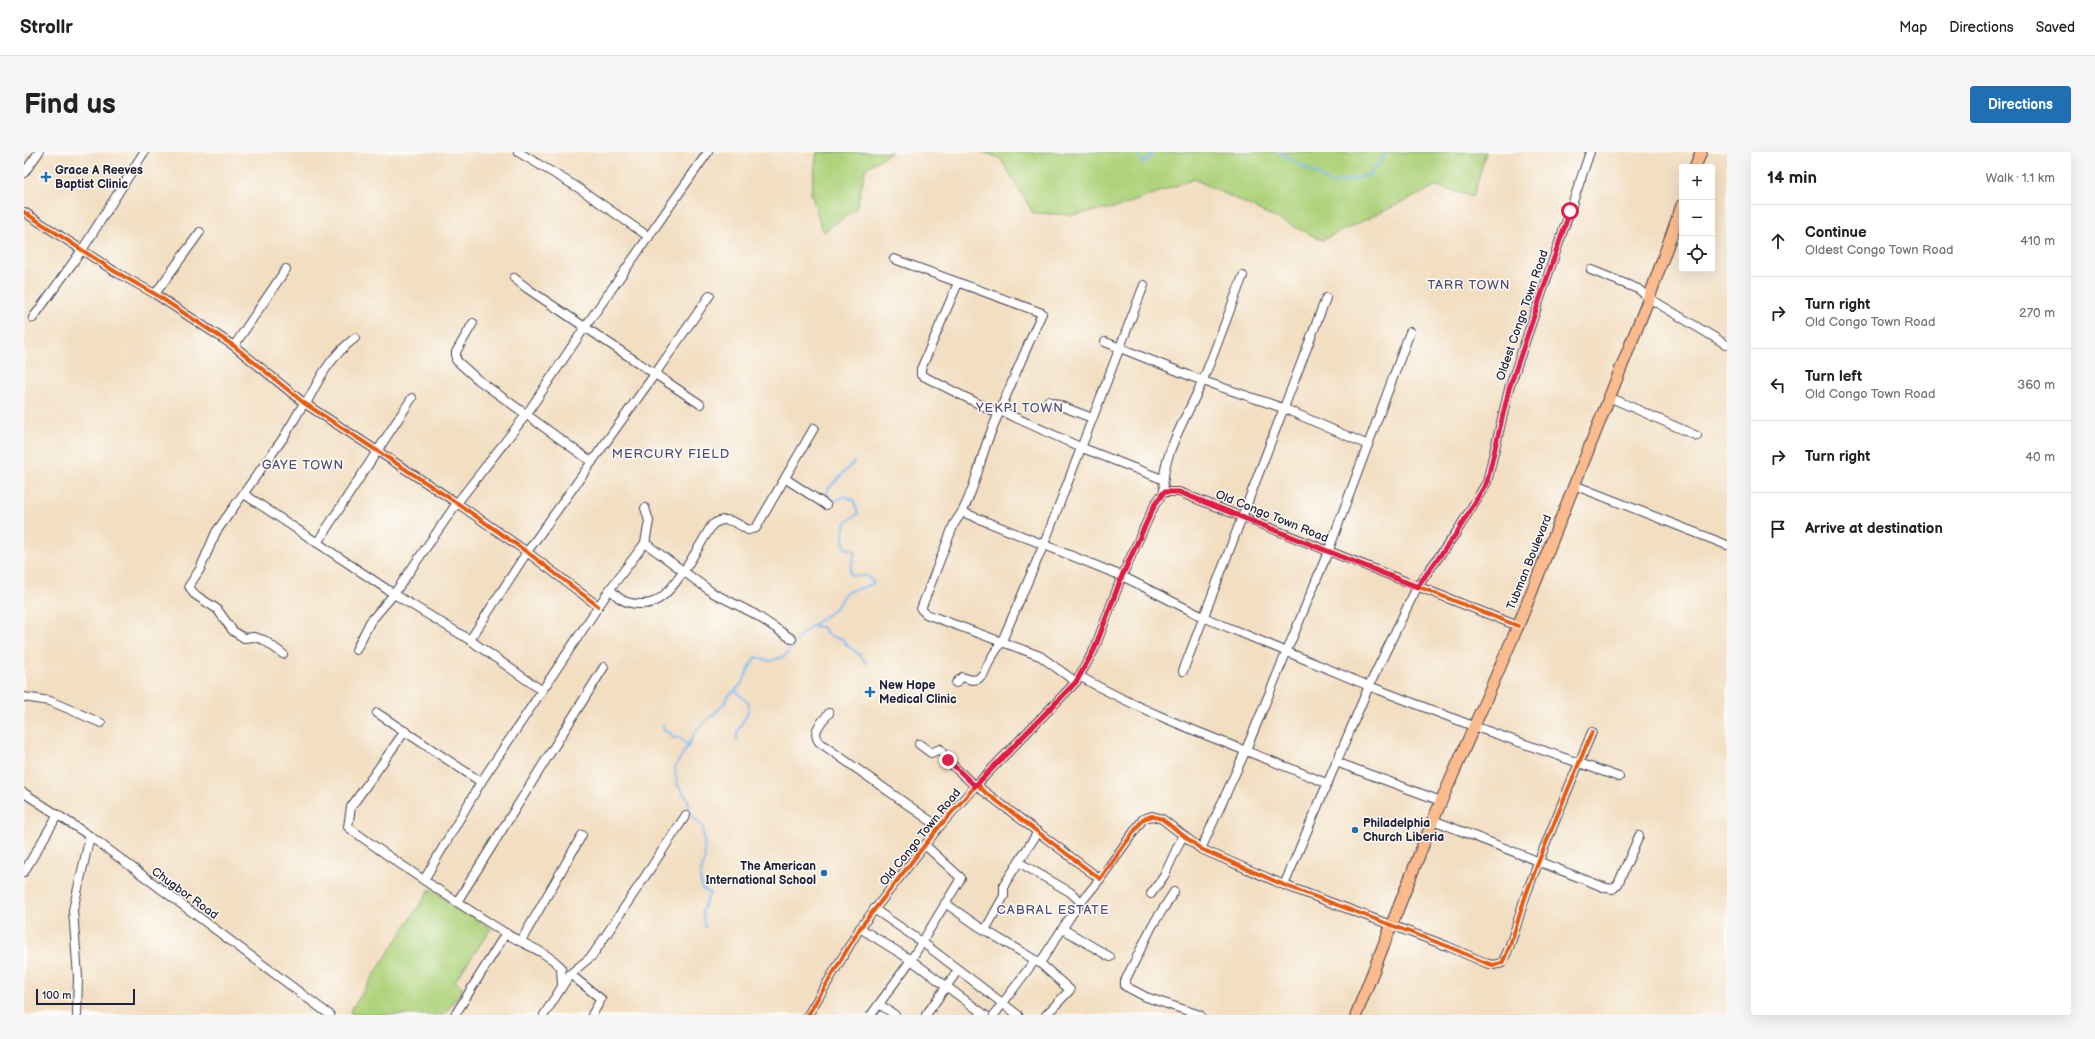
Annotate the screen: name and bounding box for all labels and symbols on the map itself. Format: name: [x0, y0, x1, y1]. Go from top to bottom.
place label: Grace A Reeves Baptist Clinic: [55, 163, 143, 192]
marker: Grace A Reeves Baptist Clinic: [40, 171, 52, 183]
route start: [1561, 202, 1579, 220]
street label: Oldest Congo Town Road: [1493, 248, 1552, 382]
district label: TARR TOWN: [1427, 277, 1511, 293]
district label: YEKPI TOWN: [975, 400, 1064, 416]
district label: MERCURY FIELD: [612, 446, 730, 462]
district label: GAYE TOWN: [262, 457, 344, 473]
street label: Old Congo Town Road: [1213, 487, 1331, 546]
street label: Tubman Boulevard: [1504, 512, 1555, 612]
place label: New Hope Medical Clinic: [879, 678, 957, 707]
marker: New Hope Medical Clinic: [864, 686, 876, 698]
route end: [939, 751, 957, 769]
street label: Old Congo Town Road: [877, 786, 964, 889]
place label: Philadelphia Church Liberia: [1363, 816, 1444, 845]
marker: Philadelphia Church Liberia: [1350, 825, 1360, 835]
place label: The American International School: [705, 859, 816, 888]
street label: Chugbor Road: [148, 864, 221, 923]
marker: The American International School: [819, 868, 829, 878]
district label: CABRAL ESTATE: [997, 902, 1109, 918]
scale bar: [36, 987, 135, 1006]

